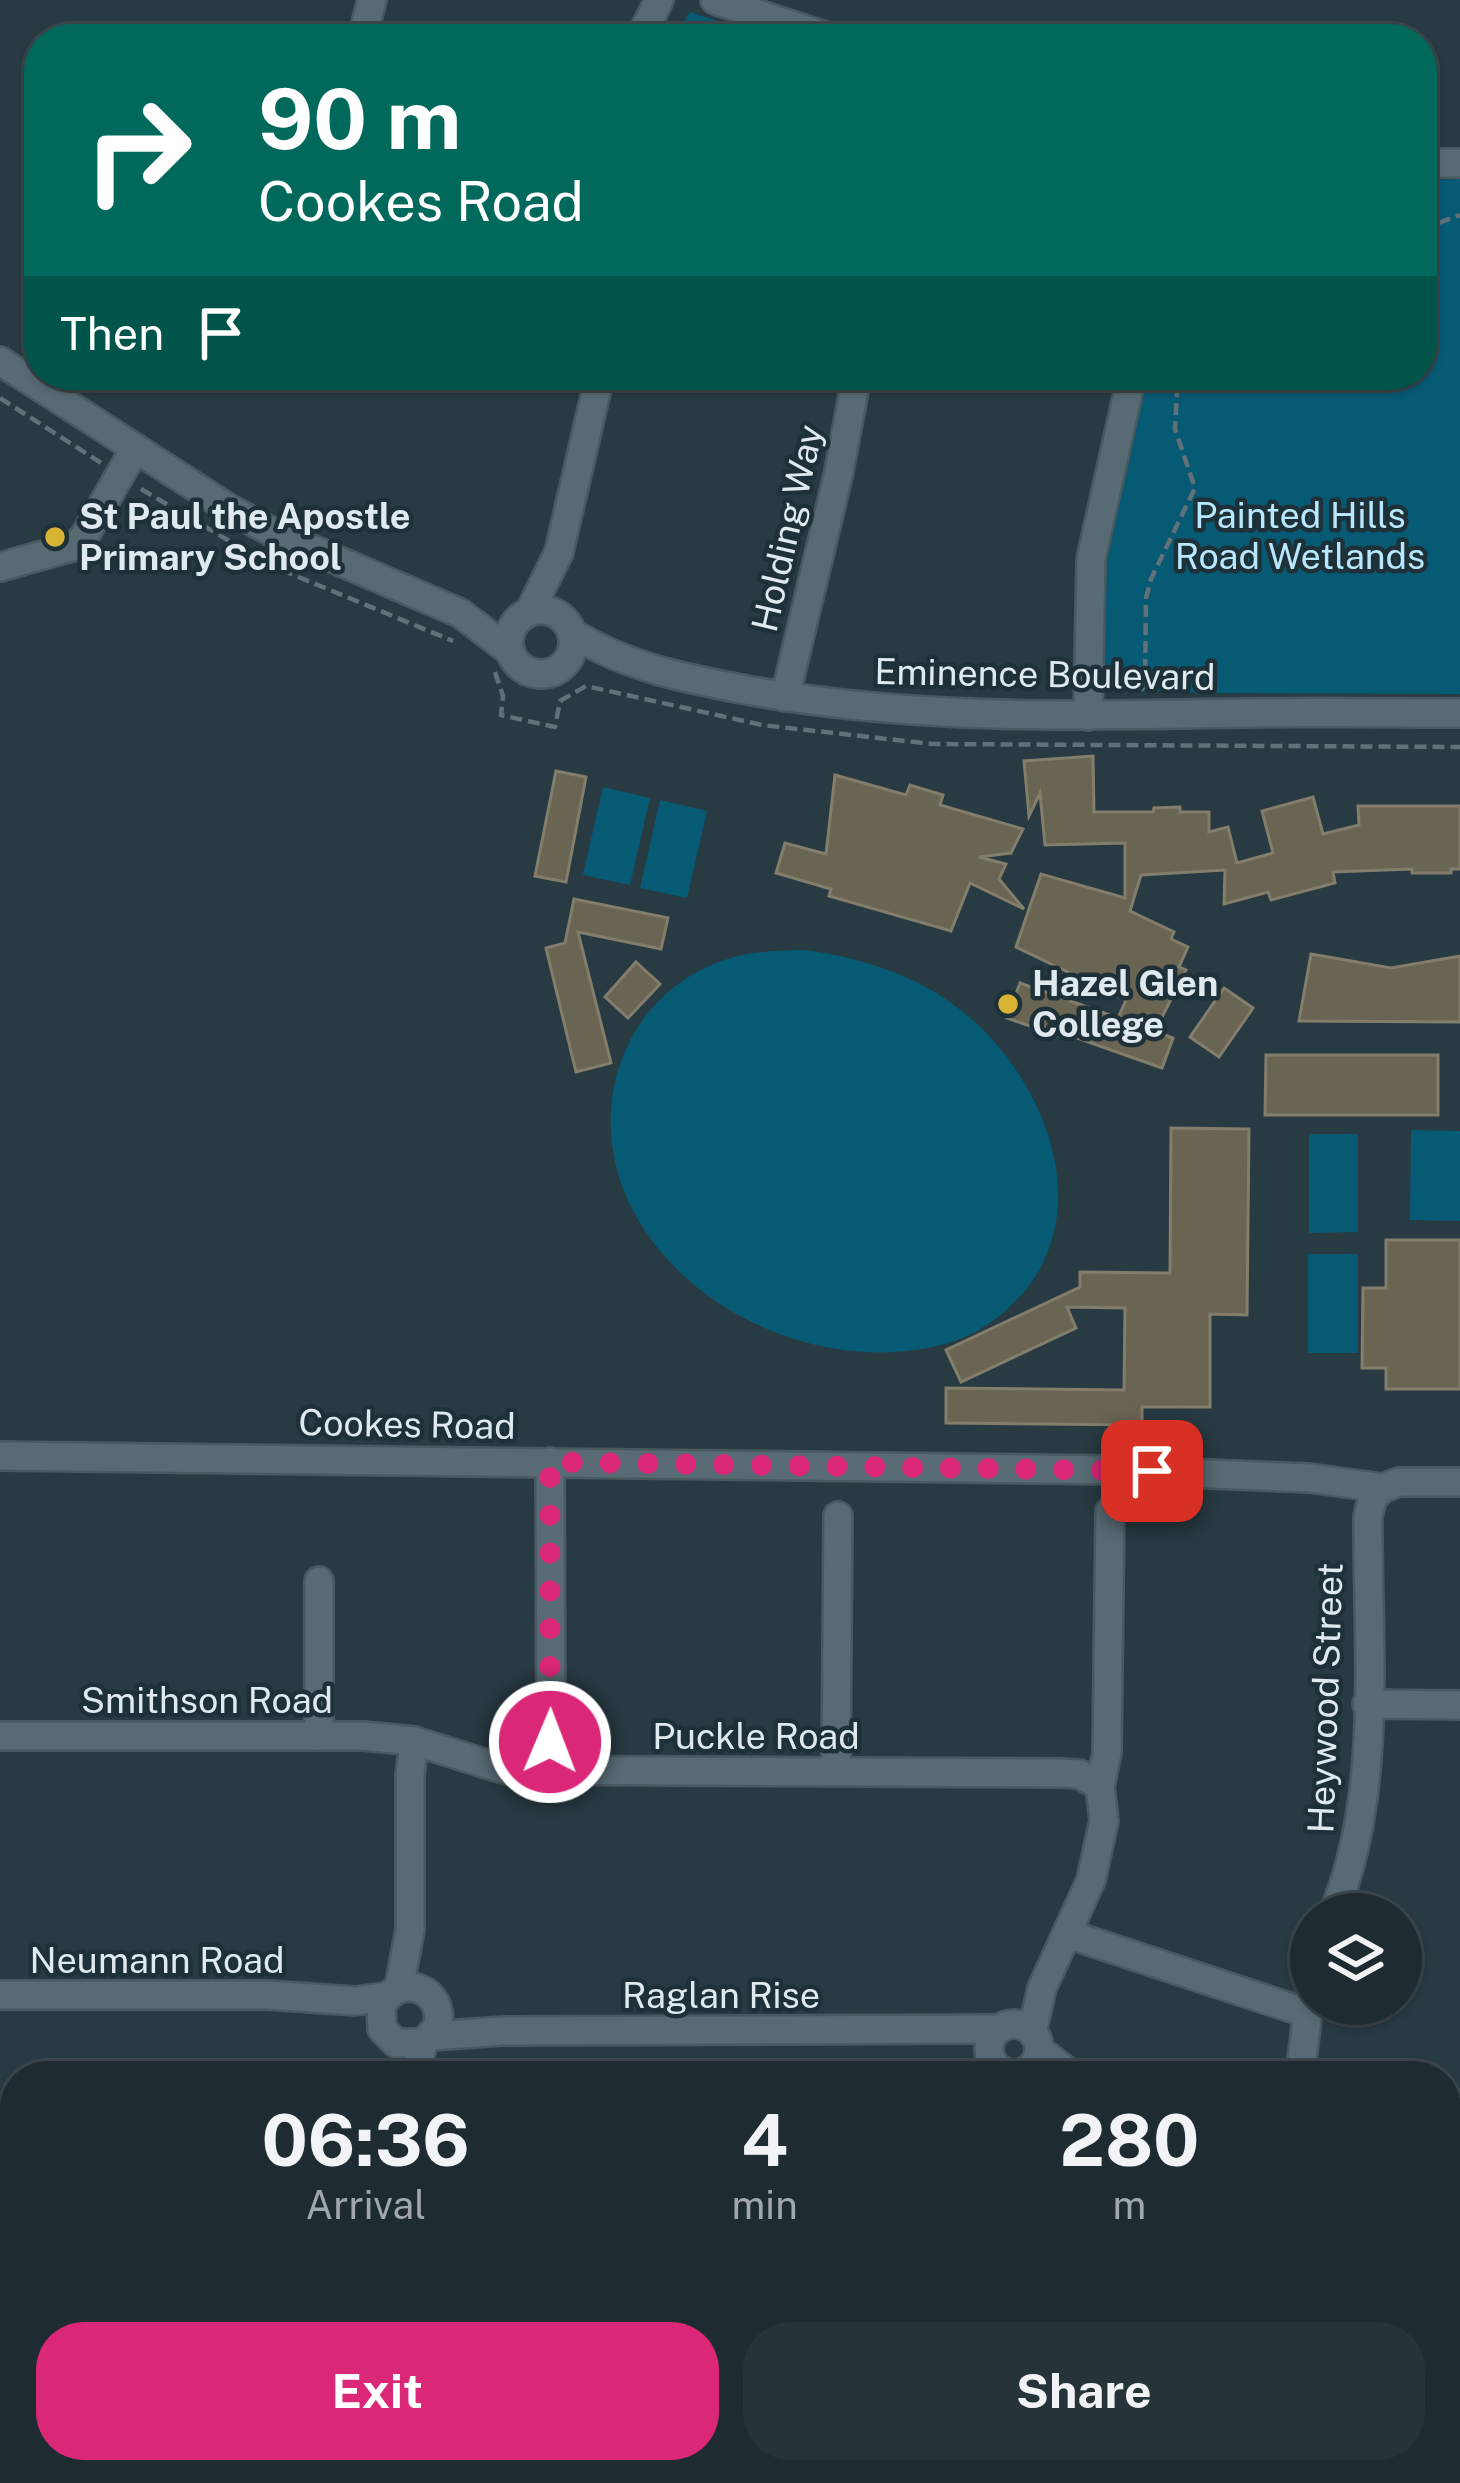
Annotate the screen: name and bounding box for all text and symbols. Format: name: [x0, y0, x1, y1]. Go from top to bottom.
text: 90 m: [258, 69, 461, 168]
icon: right: [60, 72, 216, 228]
text: Cookes Road: [258, 170, 584, 233]
icon: arrive: [188, 300, 254, 366]
text: Then: [60, 307, 164, 360]
street label: Holding Way: [743, 420, 831, 636]
park label: Painted Hills Road Wetlands: [1175, 494, 1425, 577]
place label: St Paul the Apostle Primary School: [79, 495, 411, 578]
marker: St Paul the Apostle Primary School: [42, 524, 68, 550]
street label: Eminence Boulevard: [874, 650, 1216, 698]
place label: Hazel Glen College: [1032, 962, 1218, 1045]
marker: Hazel Glen College: [995, 991, 1021, 1017]
street label: Cookes Road: [298, 1401, 516, 1447]
pin: [1101, 1420, 1203, 1522]
icon: arrive: [1119, 1438, 1185, 1504]
street label: Heywood Street: [1299, 1562, 1351, 1834]
street label: Smithson Road: [81, 1679, 333, 1721]
position arrow: [487, 1679, 613, 1805]
street label: Puckle Road: [652, 1715, 860, 1757]
map controls: [1290, 1893, 1422, 2025]
button: layers: [1290, 1893, 1422, 2025]
street label: Neumann Road: [30, 1939, 284, 1981]
street label: Raglan Rise: [622, 1974, 820, 2016]
text: 06:36: [262, 2098, 470, 2182]
text: 4: [741, 2098, 788, 2182]
text: 280: [1059, 2098, 1199, 2182]
text: Arrival: [306, 2182, 426, 2228]
text: min: [731, 2182, 798, 2228]
text: m: [1112, 2182, 1146, 2228]
button: Exit: [36, 2322, 719, 2460]
button: Share: [743, 2322, 1425, 2460]

